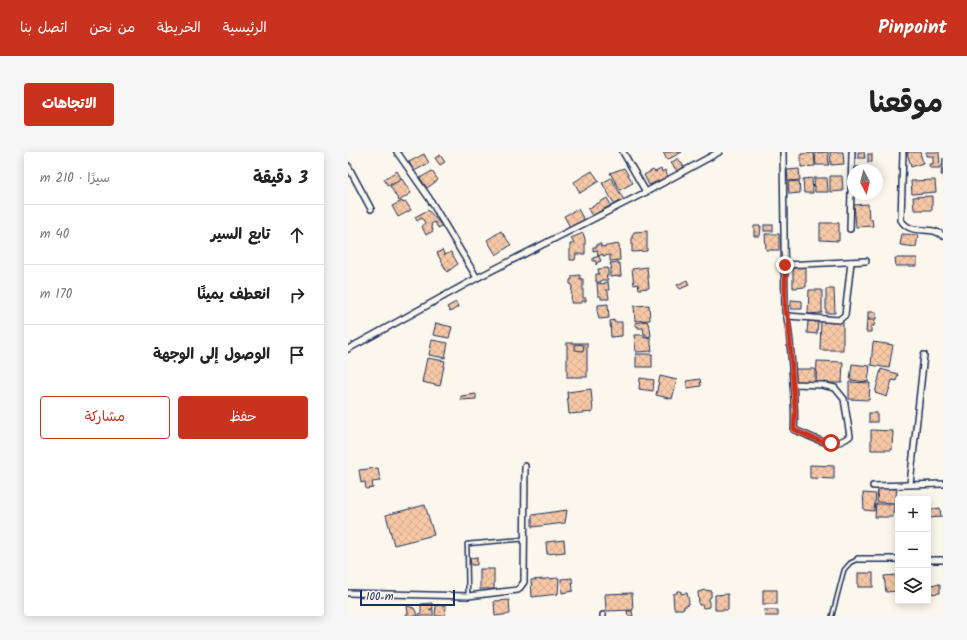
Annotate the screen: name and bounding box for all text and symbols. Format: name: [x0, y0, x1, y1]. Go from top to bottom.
text: Pinpoint: [878, 13, 947, 43]
text: اتصل بنا: [20, 17, 68, 39]
text: من نحن: [90, 17, 135, 39]
text: الخريطة: [157, 17, 201, 39]
text: الرئيسية: [223, 17, 267, 39]
text: موقعنا: [869, 82, 943, 127]
button: الاتجاهات: [24, 83, 114, 126]
north arrow: [847, 164, 883, 200]
text: 3 دقيقة: [253, 165, 308, 192]
text: سيرًا · 210 m: [40, 168, 110, 189]
text: تابع السير: [211, 223, 270, 247]
text: 40 m: [40, 224, 69, 245]
icon: ahead: [286, 224, 308, 246]
route end: [776, 256, 794, 274]
text: انعطف يمينًا: [197, 283, 270, 307]
text: 170 m: [40, 284, 72, 305]
icon: right: [286, 284, 308, 306]
text: الوصول إلى الوجهة: [153, 343, 270, 367]
icon: arrive: [286, 344, 308, 366]
button: مشاركة: [40, 396, 170, 439]
button: حفظ: [178, 396, 308, 439]
route start: [822, 434, 840, 452]
map controls: [895, 496, 931, 604]
button: +: [895, 496, 931, 532]
button: −: [895, 532, 931, 568]
button: layers: [895, 568, 931, 604]
scale bar: [360, 588, 455, 607]
text: 100 m: [366, 588, 394, 606]

